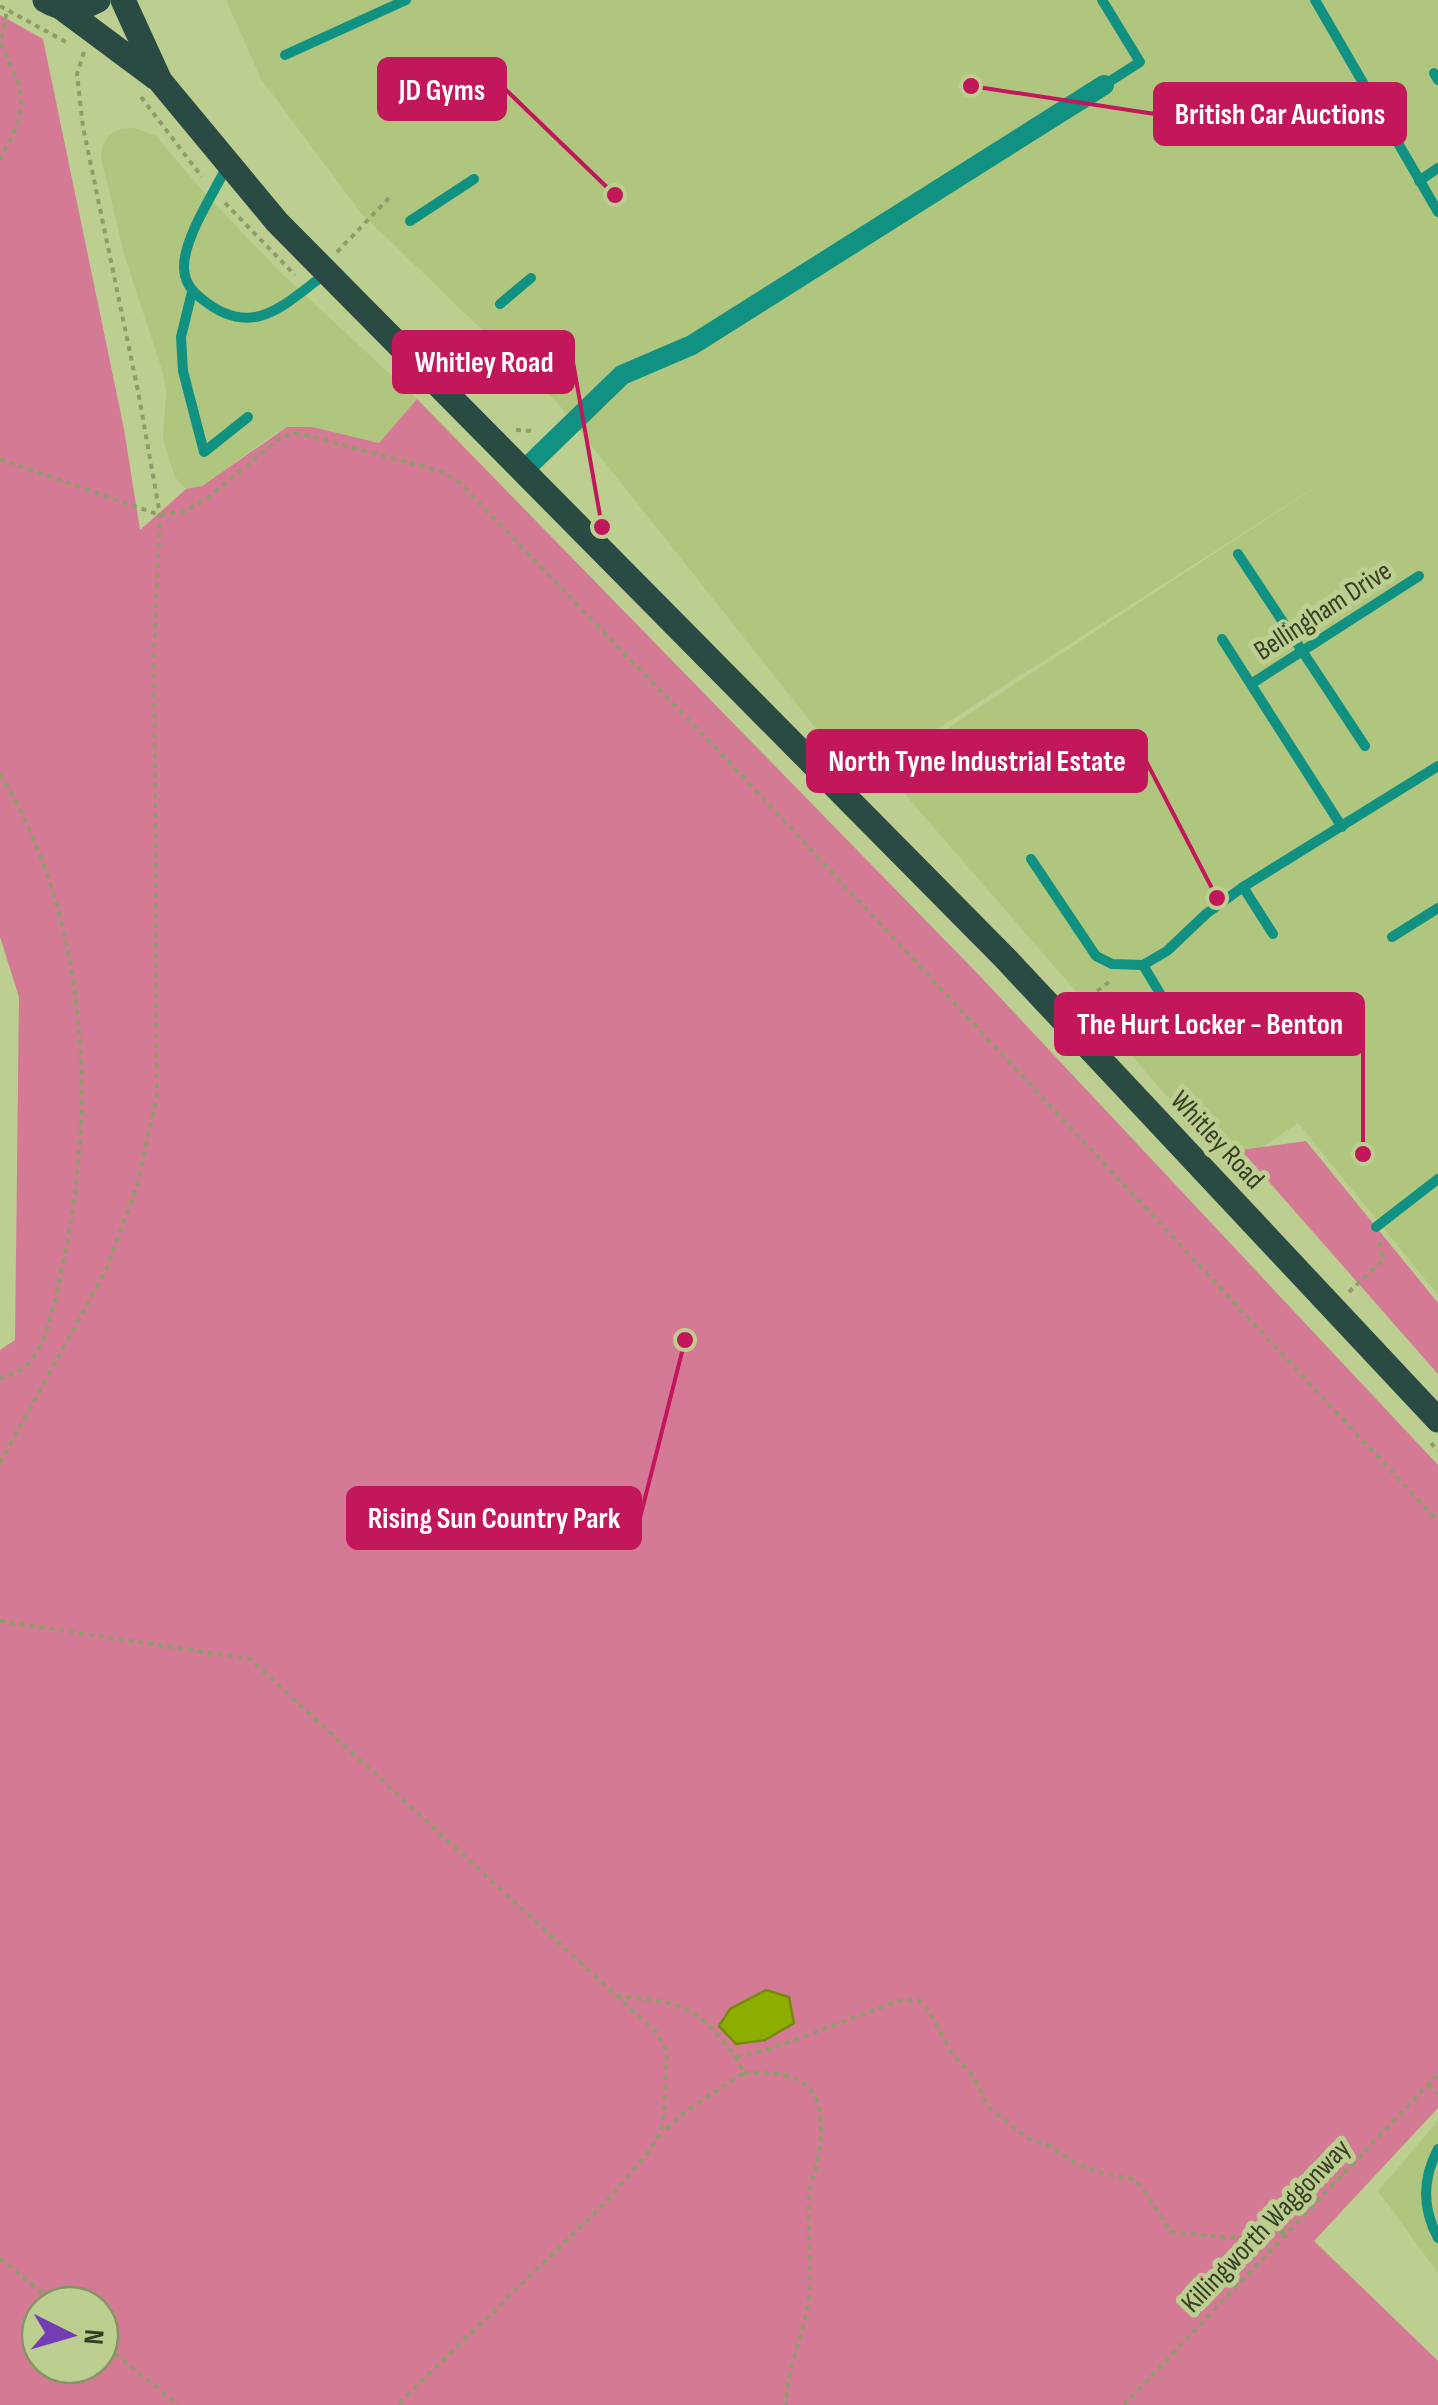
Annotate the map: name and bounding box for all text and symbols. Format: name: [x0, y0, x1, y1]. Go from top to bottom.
callout: JD Gyms: [379, 59, 505, 119]
text: JD Gyms: [398, 73, 485, 109]
callout: British Car Auctions: [1155, 84, 1405, 144]
text: British Car Auctions: [1175, 97, 1385, 133]
callout: Whitley Road: [394, 332, 573, 392]
text: Whitley Road: [415, 345, 553, 381]
street label: Bellingham Drive: [1248, 554, 1398, 668]
callout: North Tyne Industrial Estate: [808, 731, 1146, 791]
text: North Tyne Industrial Estate: [828, 744, 1126, 780]
callout: The Hurt Locker - Benton: [1056, 994, 1363, 1054]
text: The Hurt Locker - Benton: [1077, 1007, 1343, 1043]
street label: Whitley Road: [1163, 1084, 1271, 1196]
callout: Rising Sun Country Park: [348, 1488, 640, 1548]
text: Rising Sun Country Park: [368, 1501, 621, 1537]
street label: Killingworth Waggonway: [1175, 2132, 1357, 2320]
north arrow: [20, 2285, 120, 2385]
text: N: [76, 2328, 110, 2346]

